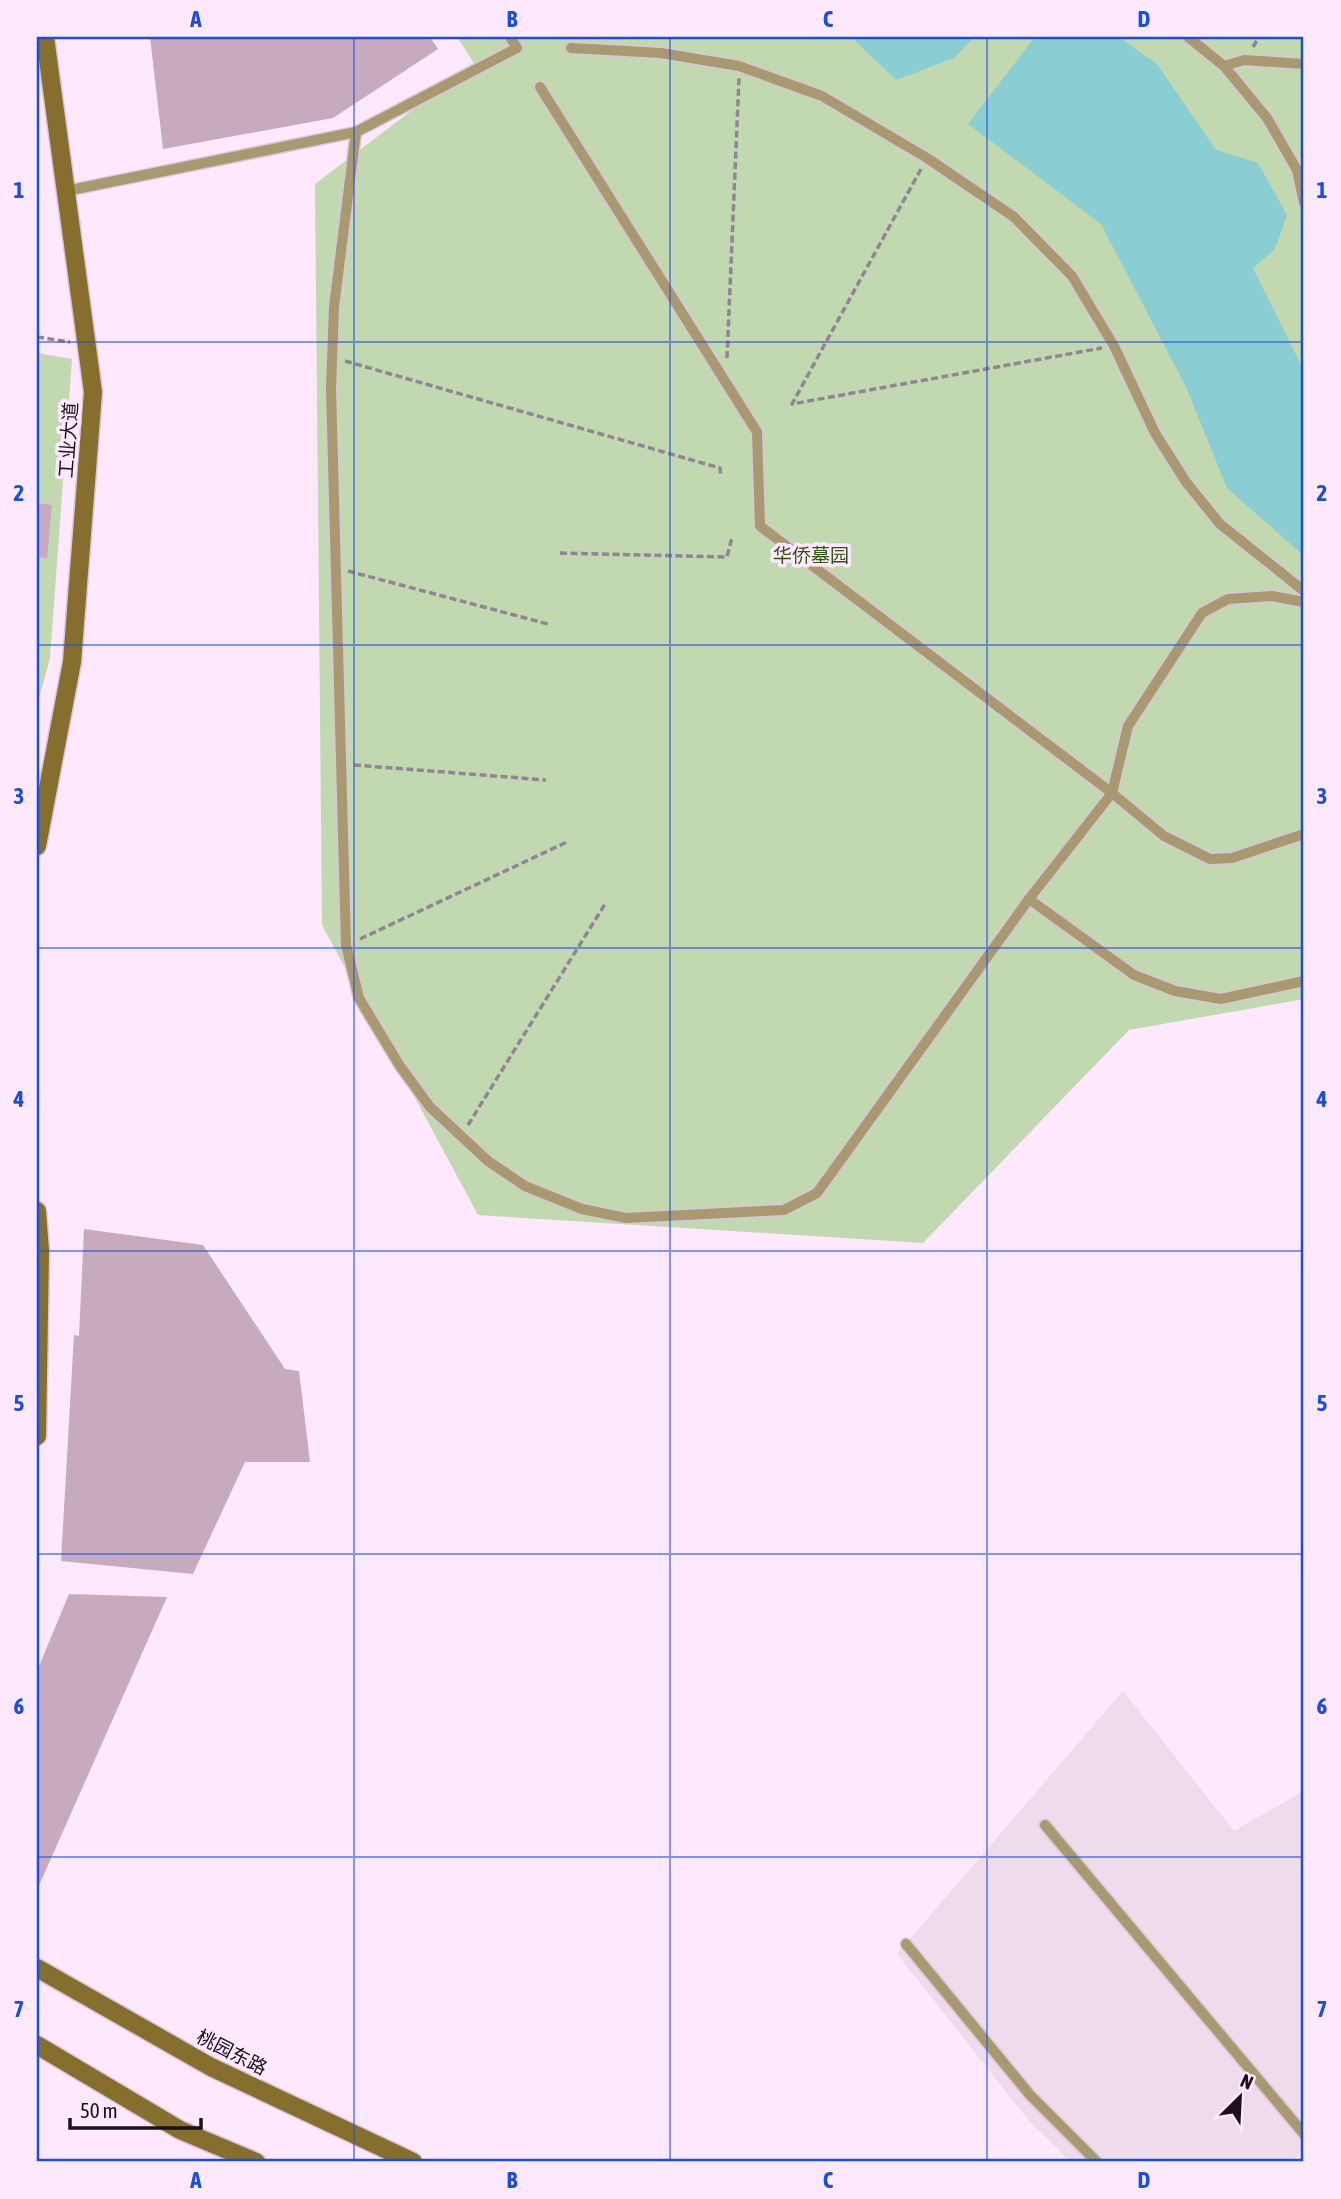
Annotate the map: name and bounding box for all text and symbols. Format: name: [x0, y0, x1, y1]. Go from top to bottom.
text: A: [189, 6, 202, 32]
text: B: [507, 6, 518, 32]
text: C: [823, 6, 834, 32]
text: D: [1138, 6, 1151, 32]
text: 1: [14, 177, 25, 203]
text: 1: [1317, 177, 1328, 203]
street label: 工业大道: [54, 401, 82, 479]
text: 2: [14, 480, 24, 506]
text: 2: [1317, 480, 1327, 506]
park label: 华侨墓园: [773, 544, 849, 566]
text: 3: [14, 783, 24, 809]
text: 3: [1317, 783, 1327, 809]
text: 4: [13, 1086, 25, 1112]
text: 4: [1316, 1086, 1328, 1112]
text: 5: [14, 1390, 25, 1416]
text: 5: [1317, 1390, 1328, 1416]
text: 6: [14, 1693, 25, 1719]
text: 6: [1317, 1693, 1328, 1719]
text: 7: [14, 1996, 24, 2022]
text: 7: [1317, 1996, 1327, 2022]
street label: 桃园东路: [193, 2025, 271, 2079]
north arrow: [1204, 2062, 1274, 2132]
text: N: [1237, 2069, 1257, 2094]
scale bar: [70, 2087, 201, 2131]
text: 50 m: [80, 2098, 118, 2122]
text: A: [189, 2167, 202, 2193]
text: B: [507, 2167, 518, 2193]
text: C: [823, 2167, 834, 2193]
text: D: [1138, 2167, 1151, 2193]

